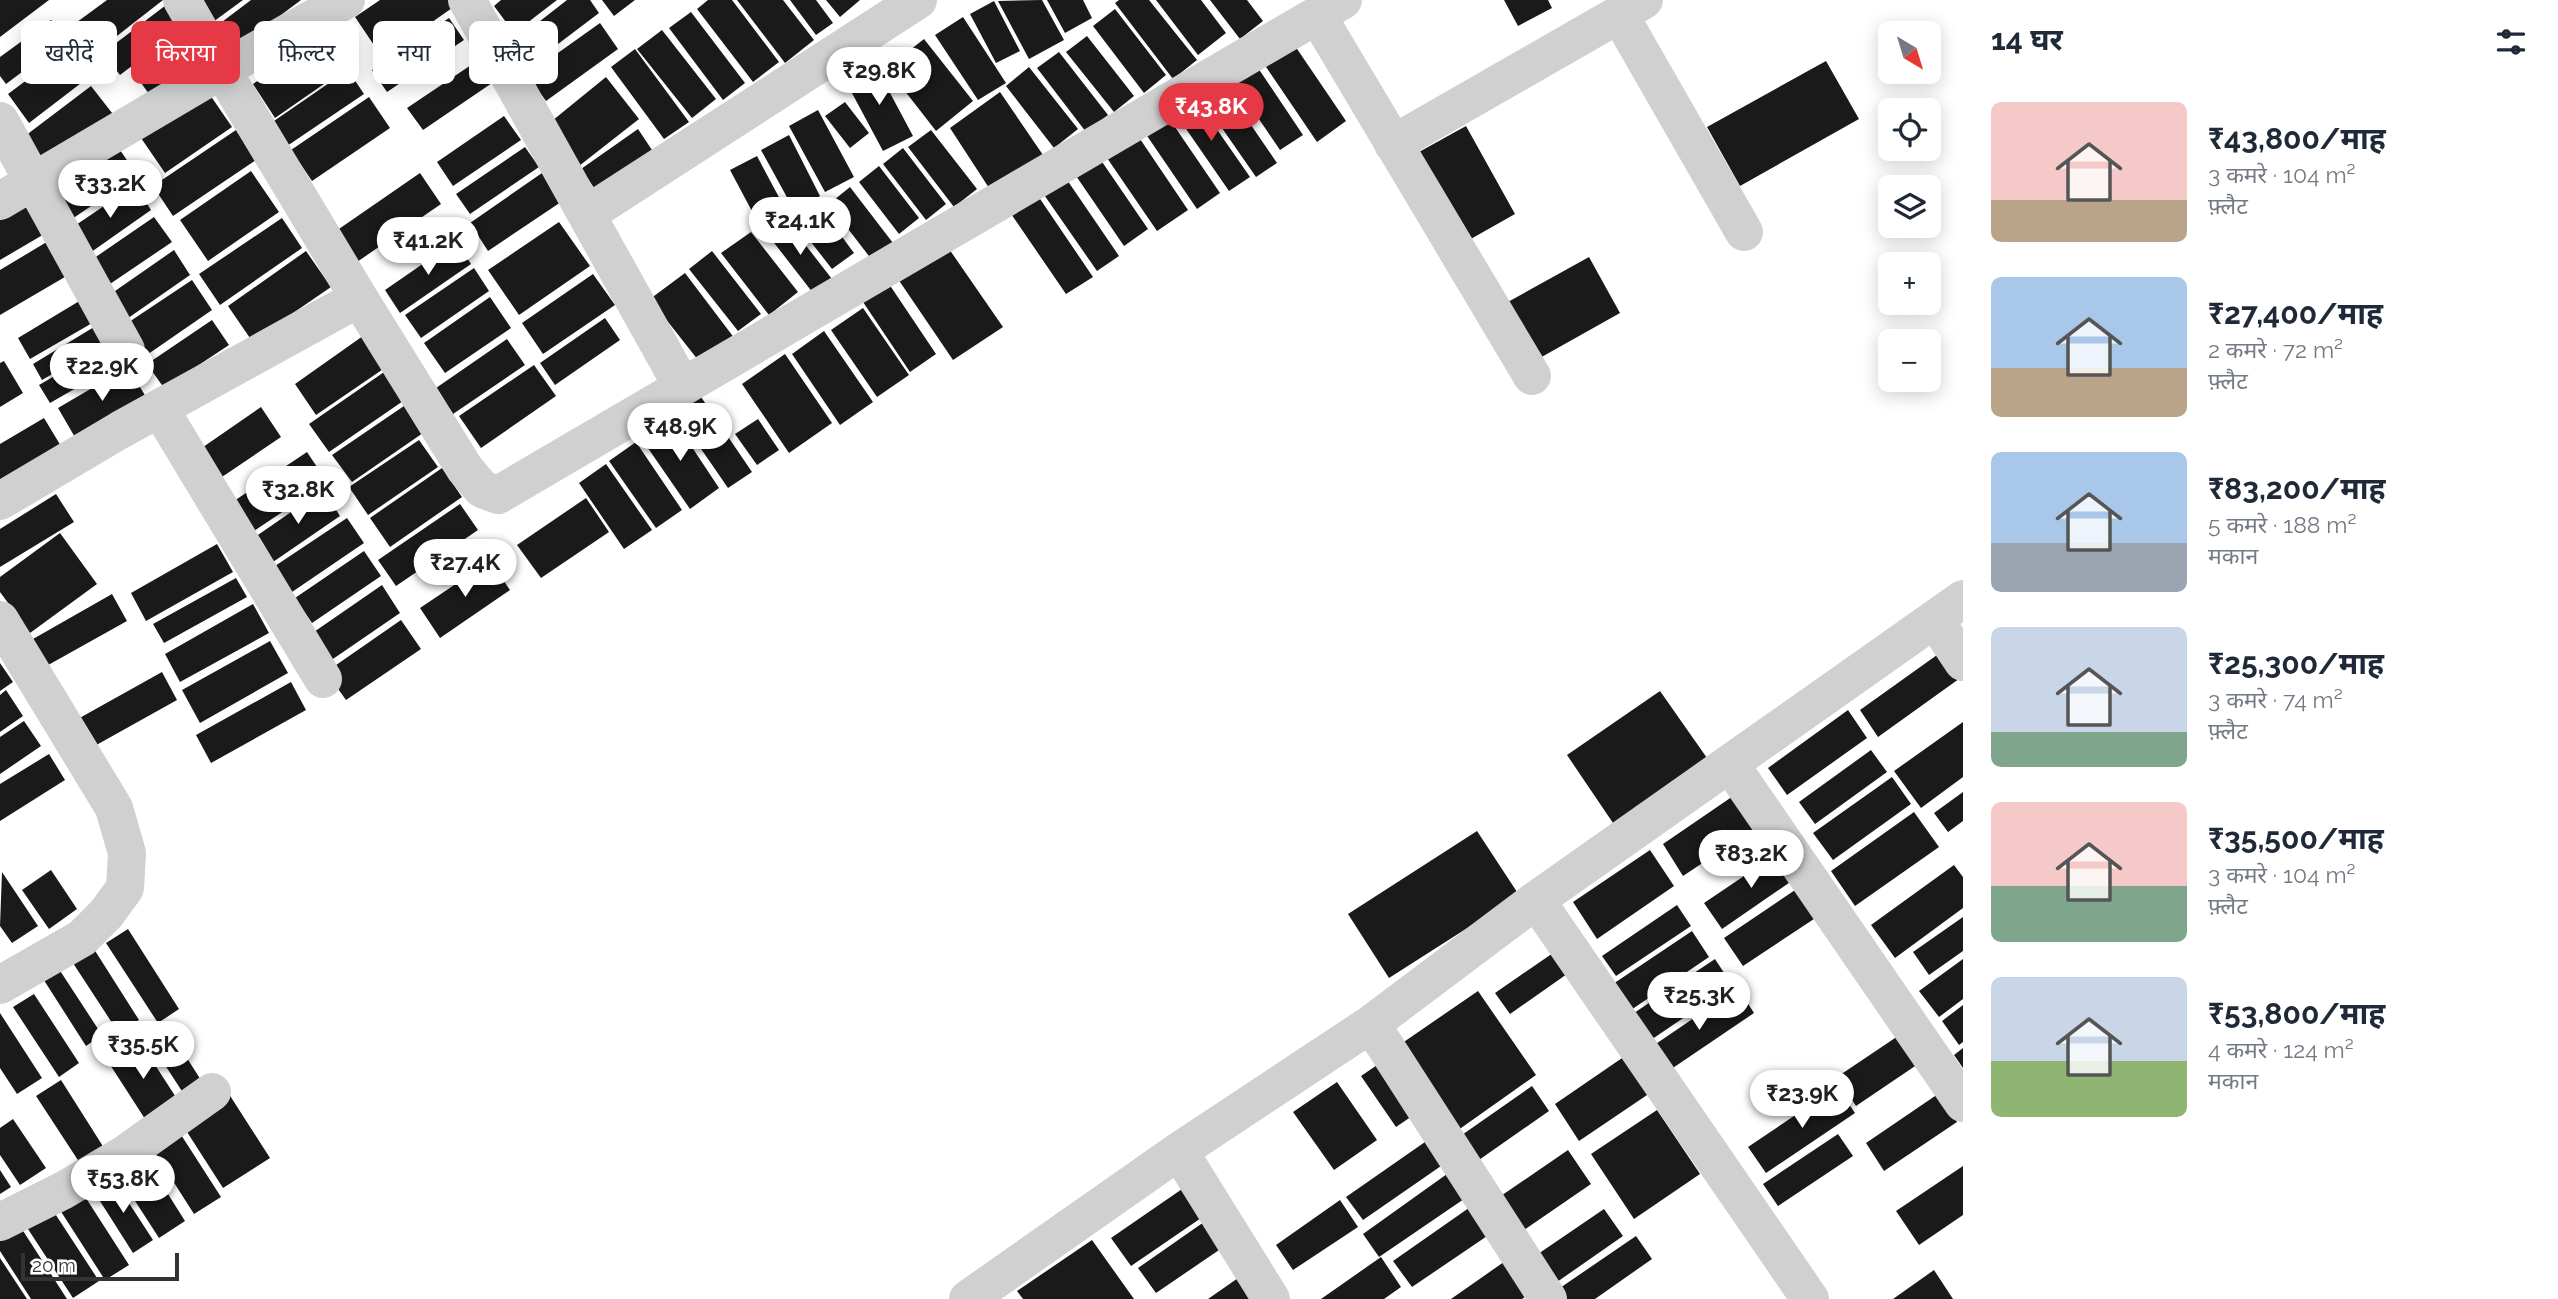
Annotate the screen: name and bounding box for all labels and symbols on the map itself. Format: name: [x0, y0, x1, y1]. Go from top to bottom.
north arrow: [1878, 21, 1941, 84]
pin: ₹29.8K: [822, 48, 936, 107]
pin: ₹43.8K: [1154, 83, 1268, 143]
pin: ₹33.2K: [53, 160, 167, 220]
pin: ₹24.1K: [743, 198, 857, 257]
pin: ₹41.2K: [371, 218, 485, 277]
pin: ₹22.9K: [45, 344, 159, 403]
pin: ₹48.9K: [623, 404, 737, 463]
pin: ₹32.8K: [241, 466, 355, 526]
pin: ₹27.4K: [408, 540, 522, 599]
pin: ₹83.2K: [1694, 830, 1808, 890]
pin: ₹25.3K: [1642, 972, 1756, 1032]
pin: ₹35.5K: [86, 1021, 200, 1081]
pin: ₹23.9K: [1745, 1070, 1859, 1130]
pin: ₹53.8K: [66, 1156, 180, 1215]
scale bar: [21, 1250, 178, 1282]

